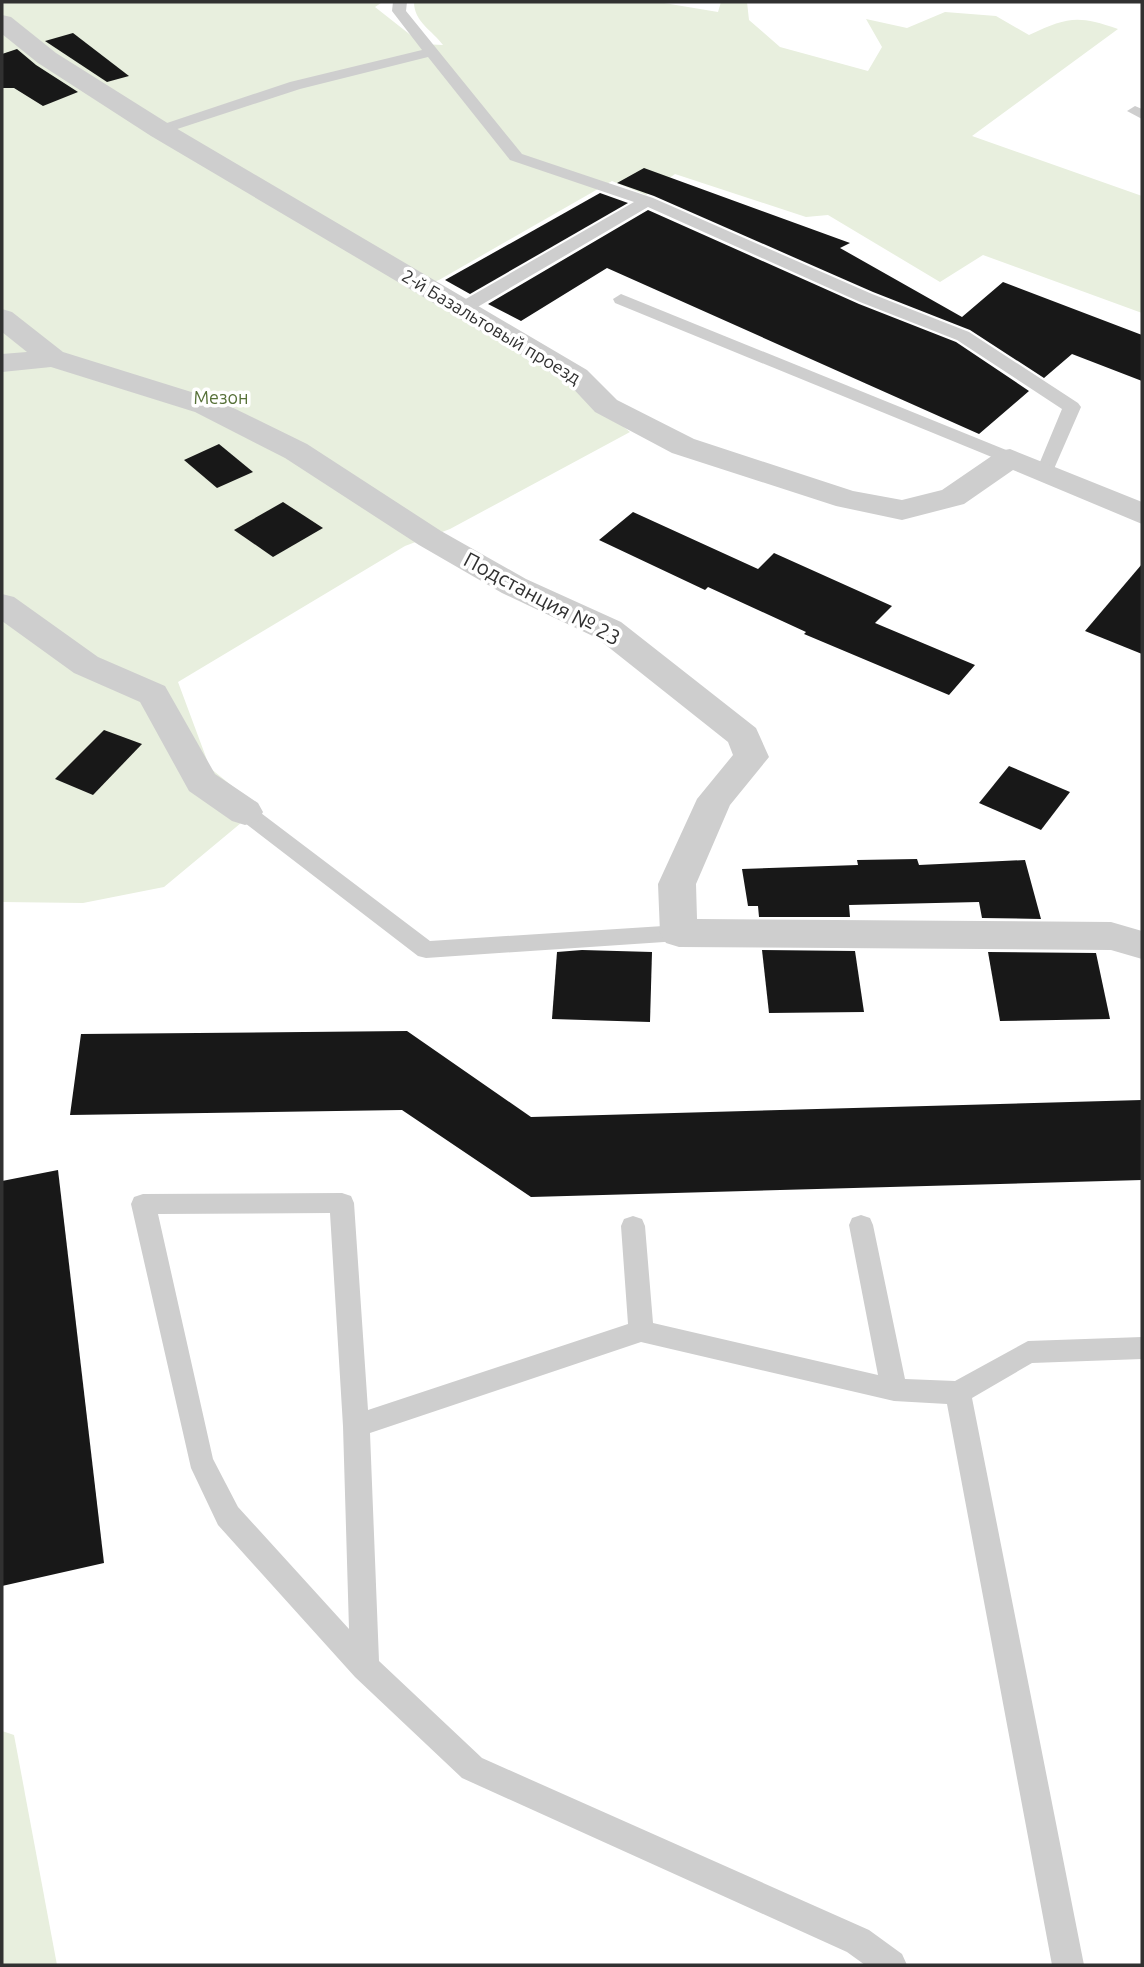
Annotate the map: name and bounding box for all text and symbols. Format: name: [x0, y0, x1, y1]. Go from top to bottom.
street label: 2-й Базальтовый проезд: [399, 265, 585, 388]
park label: Мезон: [193, 387, 249, 407]
street label: Подстанция № 23: [460, 547, 625, 650]

